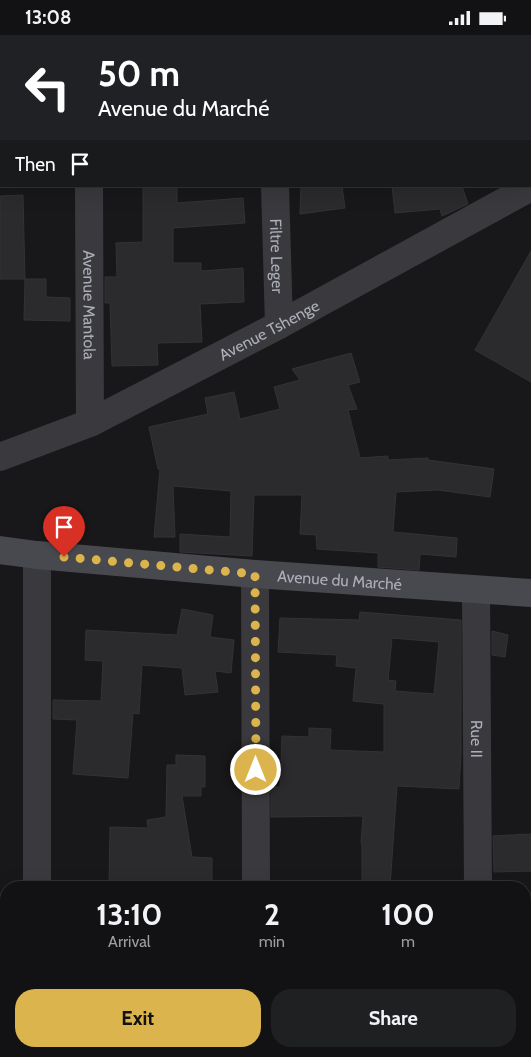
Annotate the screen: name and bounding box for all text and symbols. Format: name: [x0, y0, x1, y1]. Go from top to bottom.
text: 13:08: [25, 6, 71, 29]
text: 50 m: [98, 52, 180, 95]
icon: left: [15, 55, 80, 120]
text: Avenue du Marché: [98, 95, 270, 122]
icon: arrive: [66, 150, 94, 178]
text: Then: [15, 153, 56, 176]
street label: Filtre Leger: [266, 218, 288, 295]
street label: Avenue Mantola: [80, 250, 99, 360]
street label: Avenue Tshenge: [216, 295, 322, 364]
pin: [43, 506, 85, 557]
icon: arrive: [50, 513, 78, 541]
street label: Avenue du Marché: [277, 566, 403, 594]
street label: Rue II: [467, 720, 487, 758]
position arrow: [229, 743, 281, 795]
text: 13:10: [96, 896, 162, 933]
text: 2: [264, 896, 280, 933]
text: 100: [381, 896, 435, 933]
text: Arrival: [108, 932, 151, 951]
text: min: [259, 932, 285, 951]
text: m: [401, 932, 415, 951]
button: Exit: [15, 989, 261, 1047]
button: Share: [271, 989, 516, 1047]

